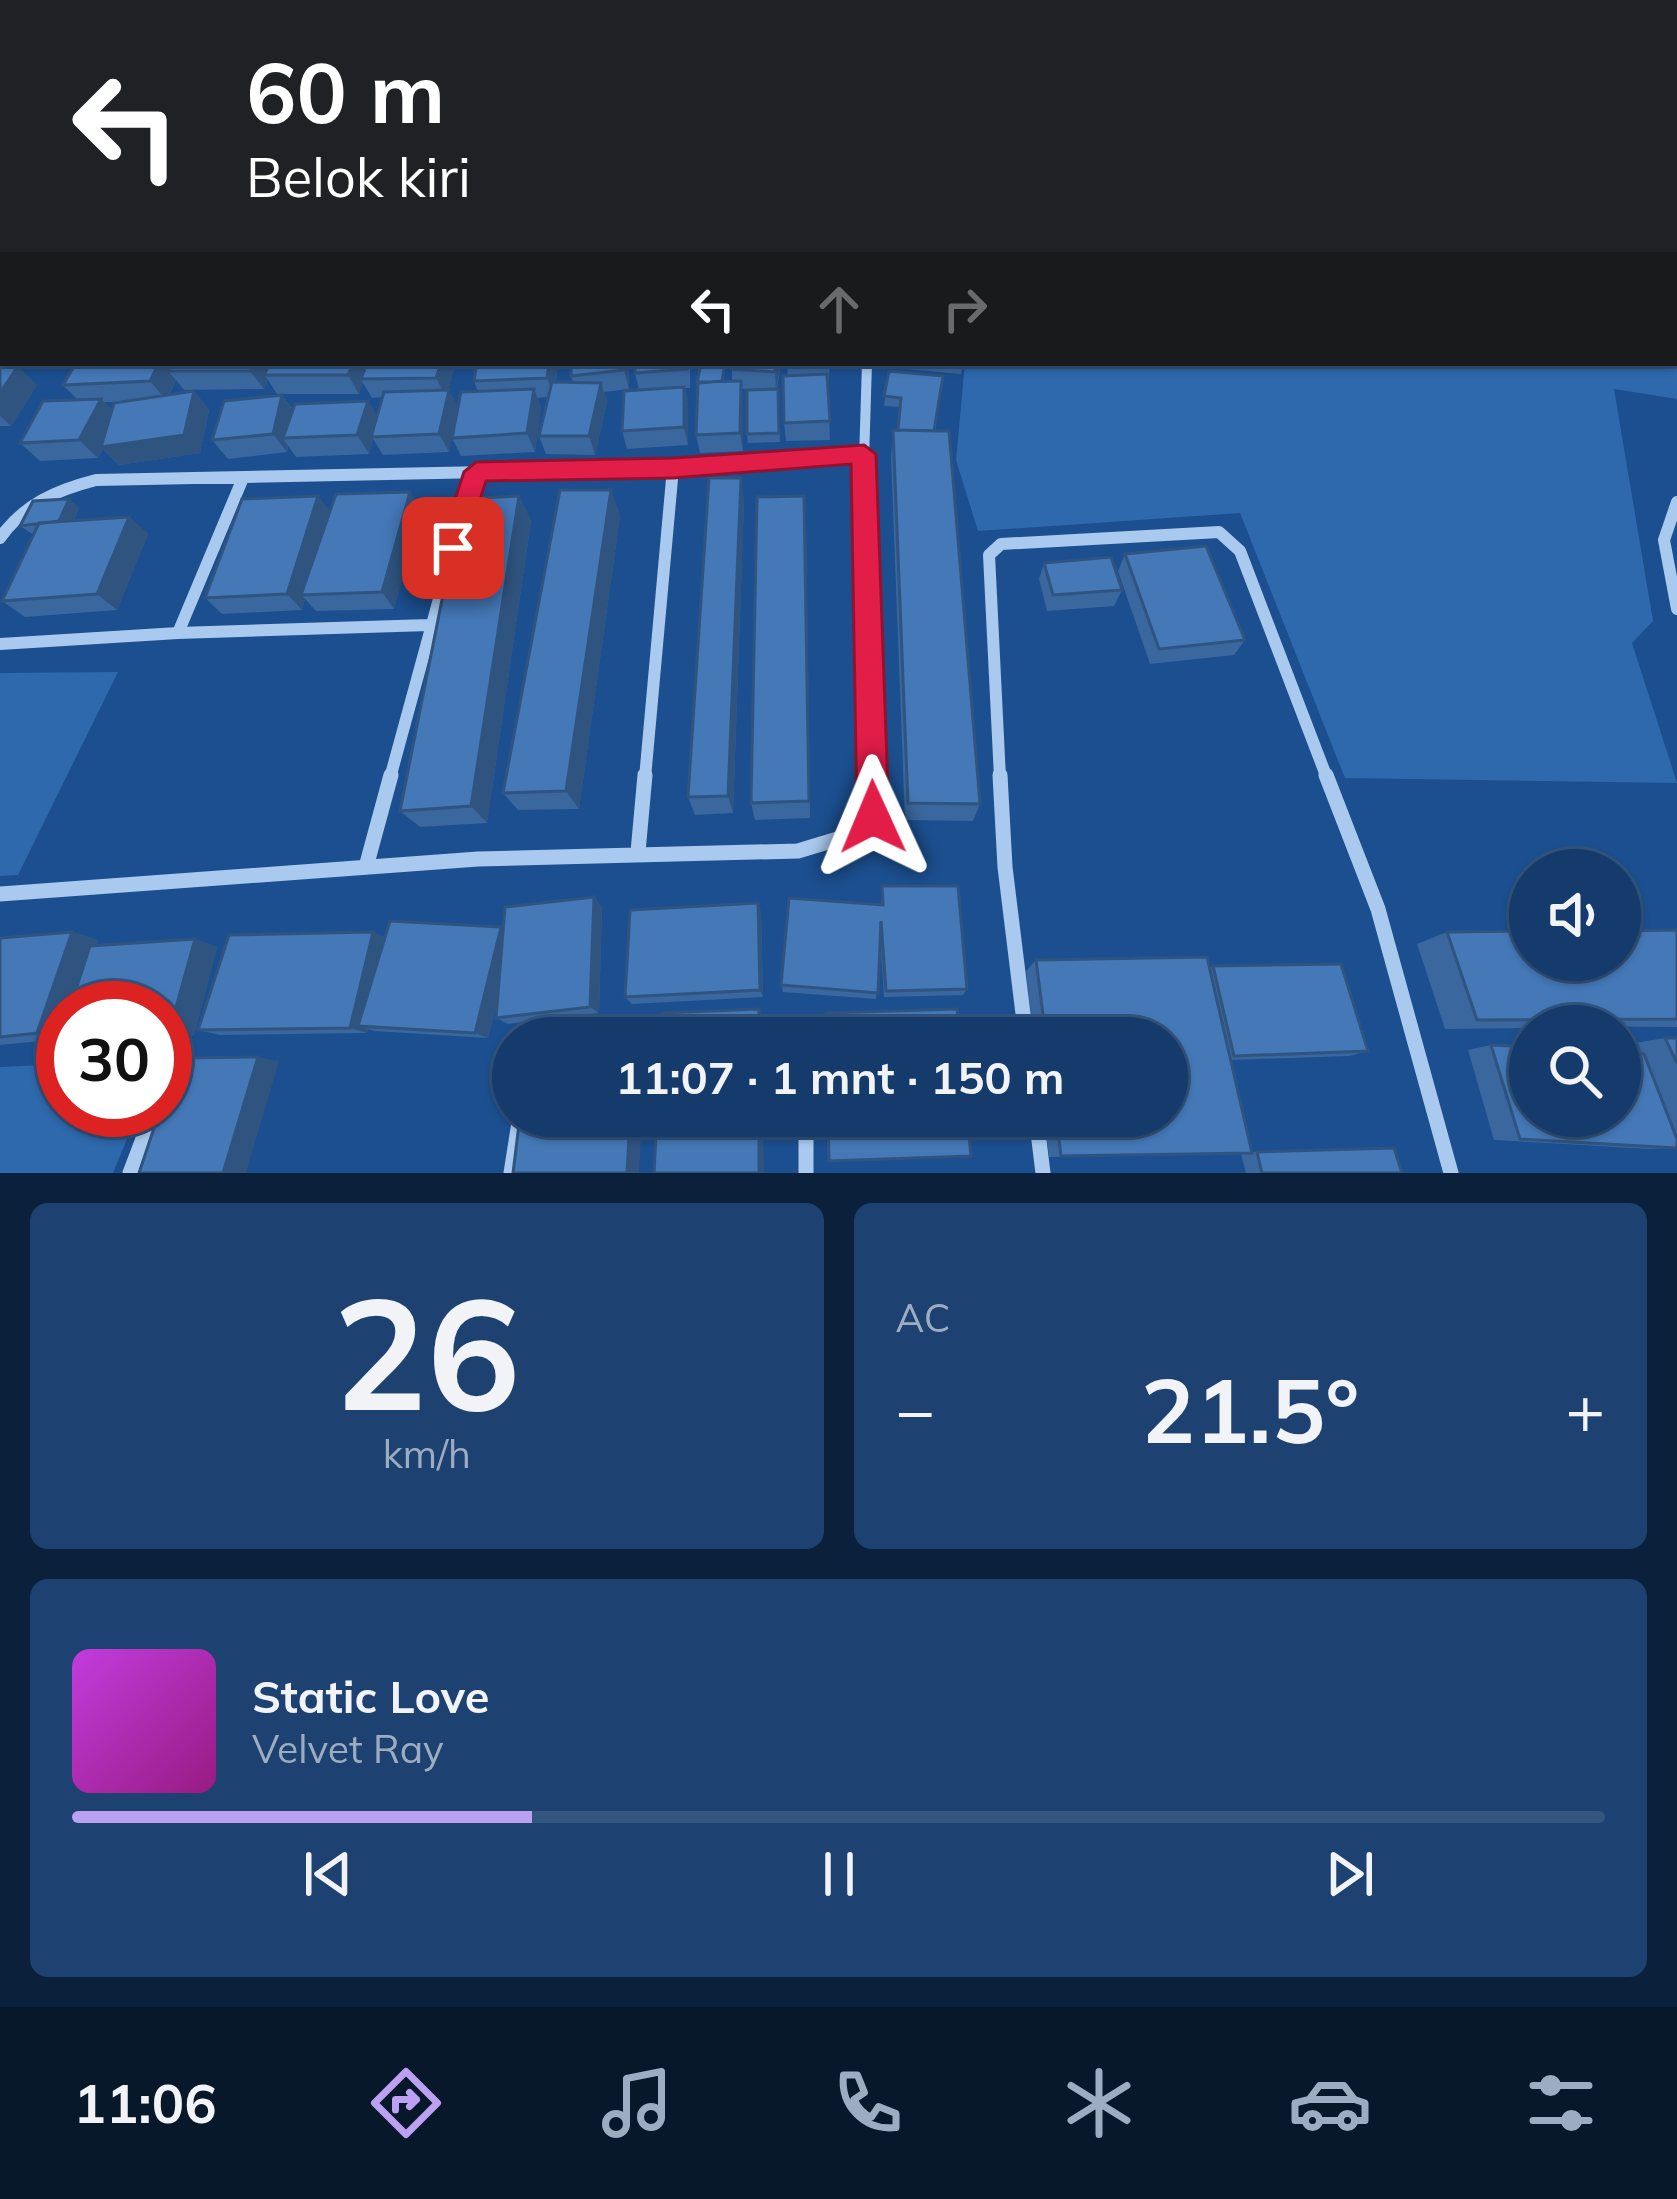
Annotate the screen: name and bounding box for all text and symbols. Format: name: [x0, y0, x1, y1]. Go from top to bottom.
text: 60 m: [246, 39, 445, 144]
icon: left: [48, 48, 204, 204]
text: Belok kiri: [246, 143, 471, 211]
icon: left: [680, 276, 746, 342]
icon: ahead: [806, 276, 872, 342]
icon: right: [932, 276, 998, 342]
pin: [402, 497, 504, 599]
icon: arrive: [420, 515, 486, 581]
position arrow: [810, 754, 936, 880]
map controls: [1509, 849, 1641, 1137]
button: sound: [1509, 849, 1641, 981]
speed limit sign: 30: [36, 981, 192, 1137]
button: search: [1509, 1005, 1641, 1137]
text: 11:07 · 1 mnt · 150 m: [616, 1049, 1064, 1105]
text: 26: [333, 1253, 520, 1449]
text: AC: [896, 1293, 950, 1342]
text: 21.5°: [1141, 1353, 1359, 1466]
text: −: [896, 1368, 935, 1451]
text: +: [1565, 1368, 1605, 1451]
text: km/h: [383, 1429, 471, 1478]
text: Static Love: [252, 1668, 489, 1724]
text: Velvet Ray: [252, 1724, 444, 1773]
icon: previous: [295, 1841, 361, 1907]
icon: pause: [806, 1841, 872, 1907]
icon: next: [1317, 1841, 1383, 1907]
icon: directions: [364, 2061, 448, 2145]
icon: music: [595, 2061, 679, 2145]
icon: phone: [826, 2061, 910, 2145]
icon: climate: [1057, 2061, 1141, 2145]
icon: car: [1288, 2061, 1372, 2145]
icon: filters: [1519, 2061, 1603, 2145]
text: 11:06: [74, 2069, 217, 2137]

